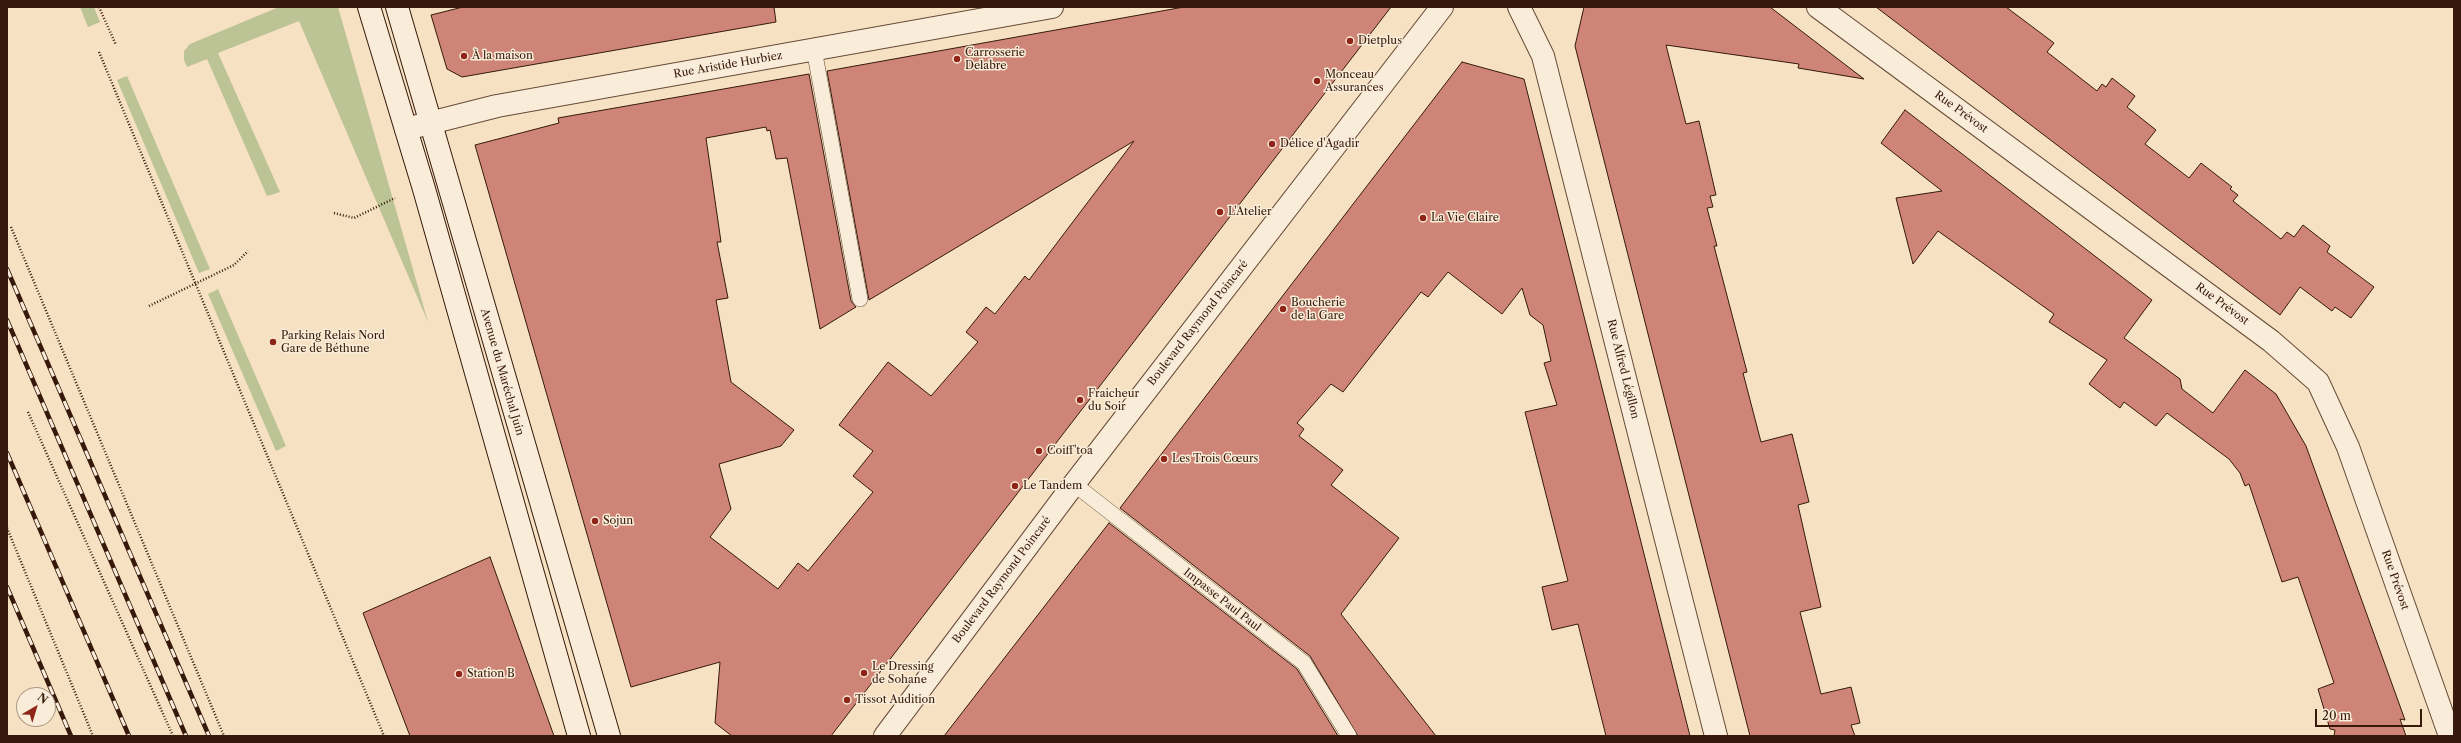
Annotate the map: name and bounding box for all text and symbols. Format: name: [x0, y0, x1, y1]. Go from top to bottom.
place label: Dietplus: [1358, 34, 1402, 48]
marker: Dietplus: [1345, 36, 1355, 46]
place label: Carrosserie Delabre: [965, 46, 1025, 72]
place label: À la maison: [472, 49, 533, 63]
street label: Rue Aristide Hurbiez: [673, 49, 783, 81]
marker: À la maison: [459, 51, 469, 61]
marker: Carrosserie Delabre: [952, 54, 962, 64]
place label: Monceau Assurances: [1325, 68, 1384, 94]
marker: Monceau Assurances: [1312, 76, 1322, 86]
street label: Rue Prévost: [1932, 88, 1990, 136]
place label: Délice d'Agadir: [1280, 137, 1359, 151]
marker: Délice d'Agadir: [1267, 139, 1277, 149]
place label: L'Atelier: [1228, 205, 1272, 219]
marker: L'Atelier: [1215, 207, 1225, 217]
place label: La Vie Claire: [1431, 211, 1499, 225]
marker: La Vie Claire: [1418, 213, 1428, 223]
street label: Boulevard Raymond Poincaré: [1145, 258, 1251, 388]
street label: Rue Prévost: [2193, 280, 2251, 328]
place label: Boucherie de la Gare: [1291, 296, 1345, 322]
marker: Boucherie de la Gare: [1278, 304, 1288, 314]
street label: Avenue du Maréchal Juin: [478, 307, 526, 437]
street label: Rue Alfred Légillon: [1604, 318, 1642, 420]
place label: Parking Relais Nord Gare de Béthune: [281, 329, 385, 355]
marker: Parking Relais Nord Gare de Béthune: [268, 337, 278, 347]
place label: Fraicheur du Soir: [1088, 387, 1139, 413]
marker: Fraicheur du Soir: [1075, 395, 1085, 405]
place label: Coiff'toa: [1047, 444, 1093, 458]
marker: Coiff'toa: [1034, 446, 1044, 456]
place label: Les Trois Cœurs: [1172, 452, 1258, 466]
marker: Les Trois Cœurs: [1159, 454, 1169, 464]
place label: Le Tandem: [1023, 479, 1082, 493]
marker: Le Tandem: [1010, 481, 1020, 491]
place label: Sojun: [603, 514, 633, 528]
street label: Boulevard Raymond Poincaré: [950, 514, 1054, 646]
marker: Sojun: [590, 516, 600, 526]
street label: Rue Prévost: [2379, 548, 2411, 612]
street label: Impasse Paul Paul: [1181, 566, 1263, 634]
place label: Le Dressing de Sohane: [872, 660, 933, 686]
place label: Station B: [467, 667, 515, 681]
marker: Le Dressing de Sohane: [859, 668, 869, 678]
marker: Station B: [454, 669, 464, 679]
north arrow: [16, 687, 56, 727]
text: N: [35, 690, 51, 707]
place label: Tissot Audition: [855, 693, 935, 707]
marker: Tissot Audition: [842, 695, 852, 705]
scale bar: [2317, 701, 2424, 727]
text: 20 m: [2322, 708, 2351, 723]

